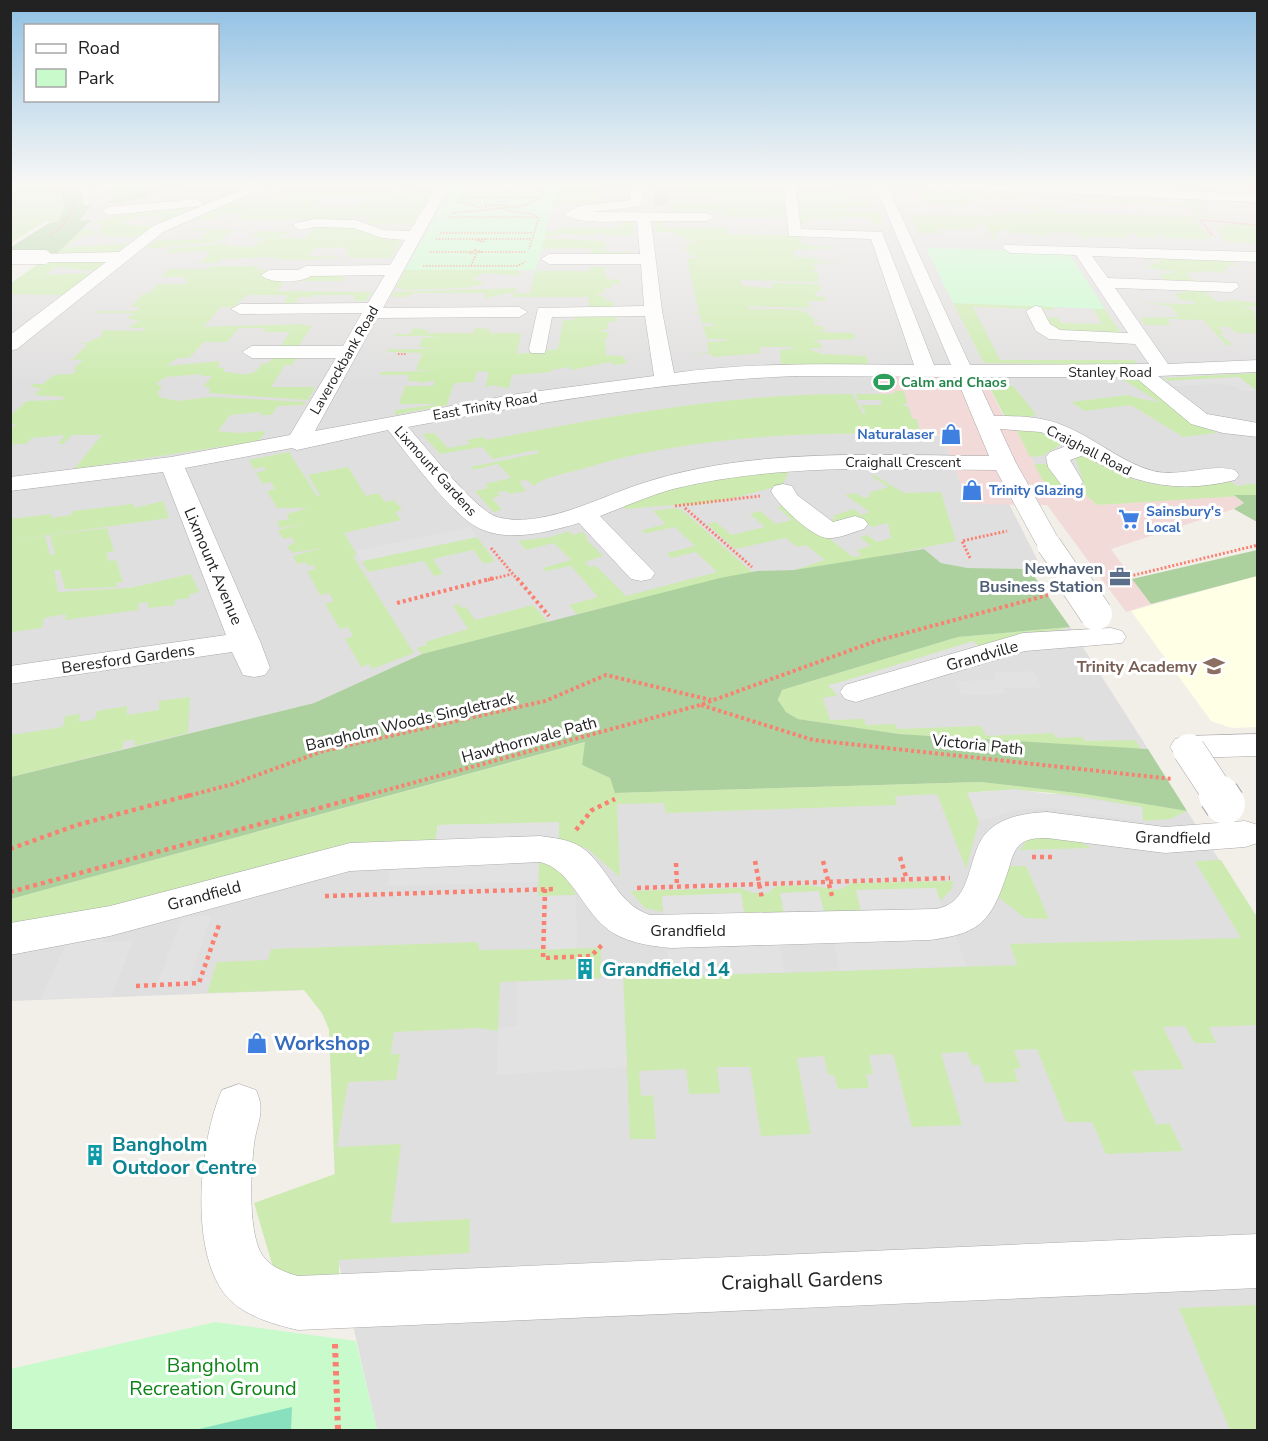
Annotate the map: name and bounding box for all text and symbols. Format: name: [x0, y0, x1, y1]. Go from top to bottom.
legend: [24, 24, 219, 102]
text: Road: [78, 36, 120, 60]
text: Park: [78, 66, 115, 90]
street label: Laverockbank Road: [306, 302, 383, 418]
street label: Stanley Road: [1068, 363, 1152, 382]
sports icon: Calm and Chaos: [872, 370, 896, 394]
place label: Calm and Chaos: [901, 373, 1007, 392]
street label: East Trinity Road: [431, 388, 539, 425]
street label: Craighall Road: [1043, 421, 1135, 480]
street label: Lixmount Gardens: [390, 422, 481, 521]
shop icon: Naturalaser: [939, 422, 963, 446]
place label: Naturalaser: [857, 425, 934, 444]
street label: Craighall Crescent: [845, 453, 961, 472]
shop icon: Trinity Glazing: [960, 478, 984, 502]
place label: Trinity Glazing: [989, 481, 1083, 500]
place label: Sainsbury's Local: [1146, 502, 1221, 537]
street label: Lixmount Avenue: [178, 504, 248, 629]
supermarket icon: Sainsbury's Local: [1117, 507, 1141, 531]
place label: Newhaven Business Station: [979, 558, 1103, 598]
office icon: Newhaven Business Station: [1108, 565, 1132, 589]
street label: Grandville: [944, 635, 1021, 677]
street label: Beresford Gardens: [60, 639, 196, 679]
school or university icon: Trinity Academy: [1202, 654, 1226, 678]
place label: Trinity Academy: [1077, 656, 1198, 678]
street label: Bangholm Woods Singletrack: [303, 687, 518, 757]
street label: Hawthornvale Path: [459, 711, 599, 769]
street label: Victoria Path: [930, 729, 1025, 761]
street label: Grandfield: [1135, 826, 1211, 850]
street label: Grandfield: [165, 876, 244, 916]
street label: Grandfield: [650, 920, 726, 942]
place label: Grandfield 14: [602, 956, 730, 983]
building icon: Grandfield 14: [573, 957, 597, 981]
place label: Workshop: [274, 1030, 370, 1057]
shop icon: Workshop: [245, 1031, 269, 1055]
place label: Bangholm Outdoor Centre: [112, 1131, 257, 1181]
building icon: Bangholm Outdoor Centre: [83, 1143, 107, 1167]
street label: Craighall Gardens: [721, 1264, 883, 1297]
park label: Bangholm Recreation Ground: [129, 1352, 297, 1402]

